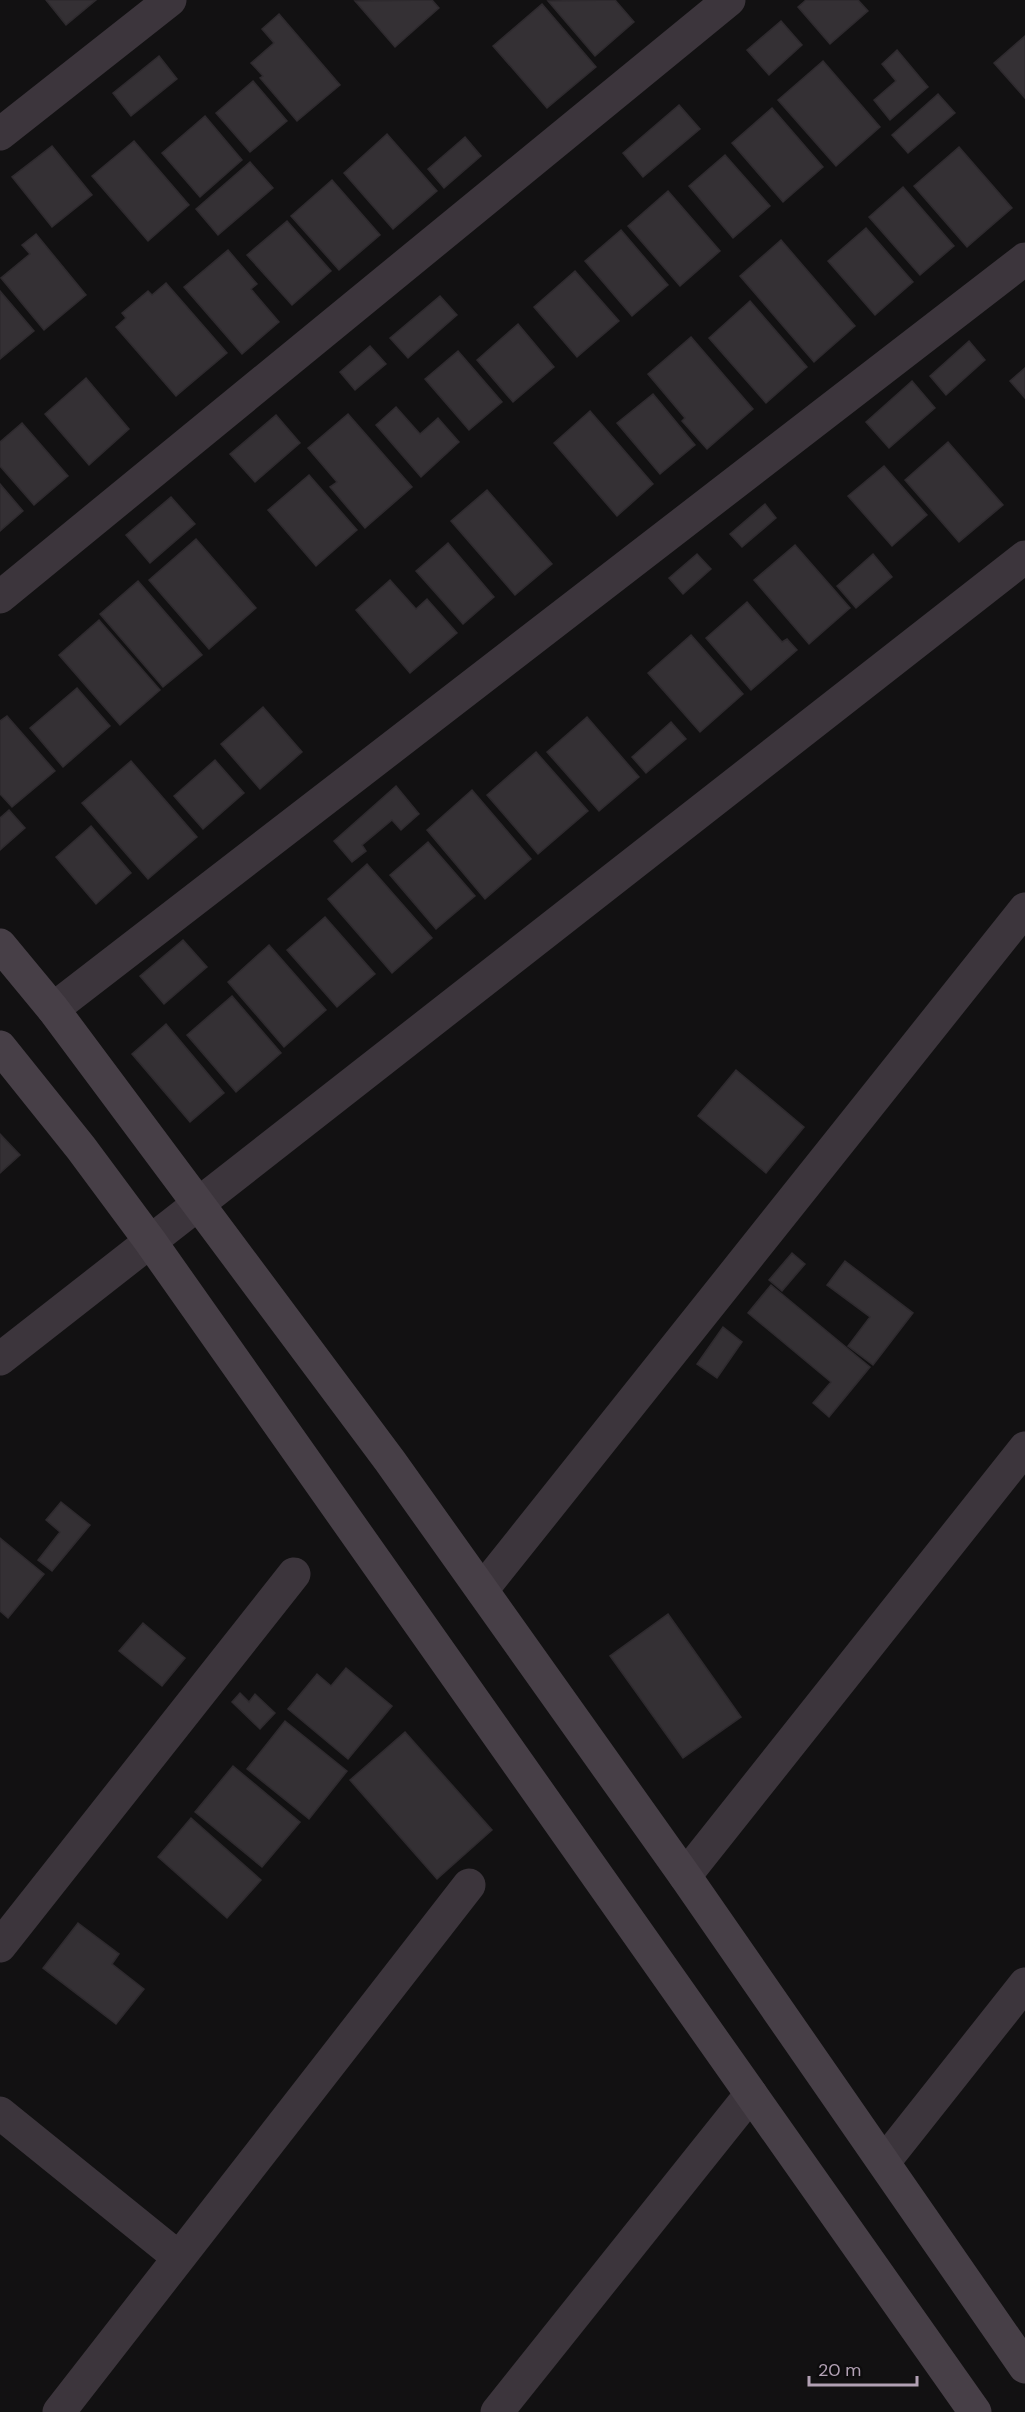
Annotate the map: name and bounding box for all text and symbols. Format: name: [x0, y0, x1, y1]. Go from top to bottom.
scale bar: [809, 2349, 917, 2387]
text: 20 m: [818, 2358, 861, 2382]

